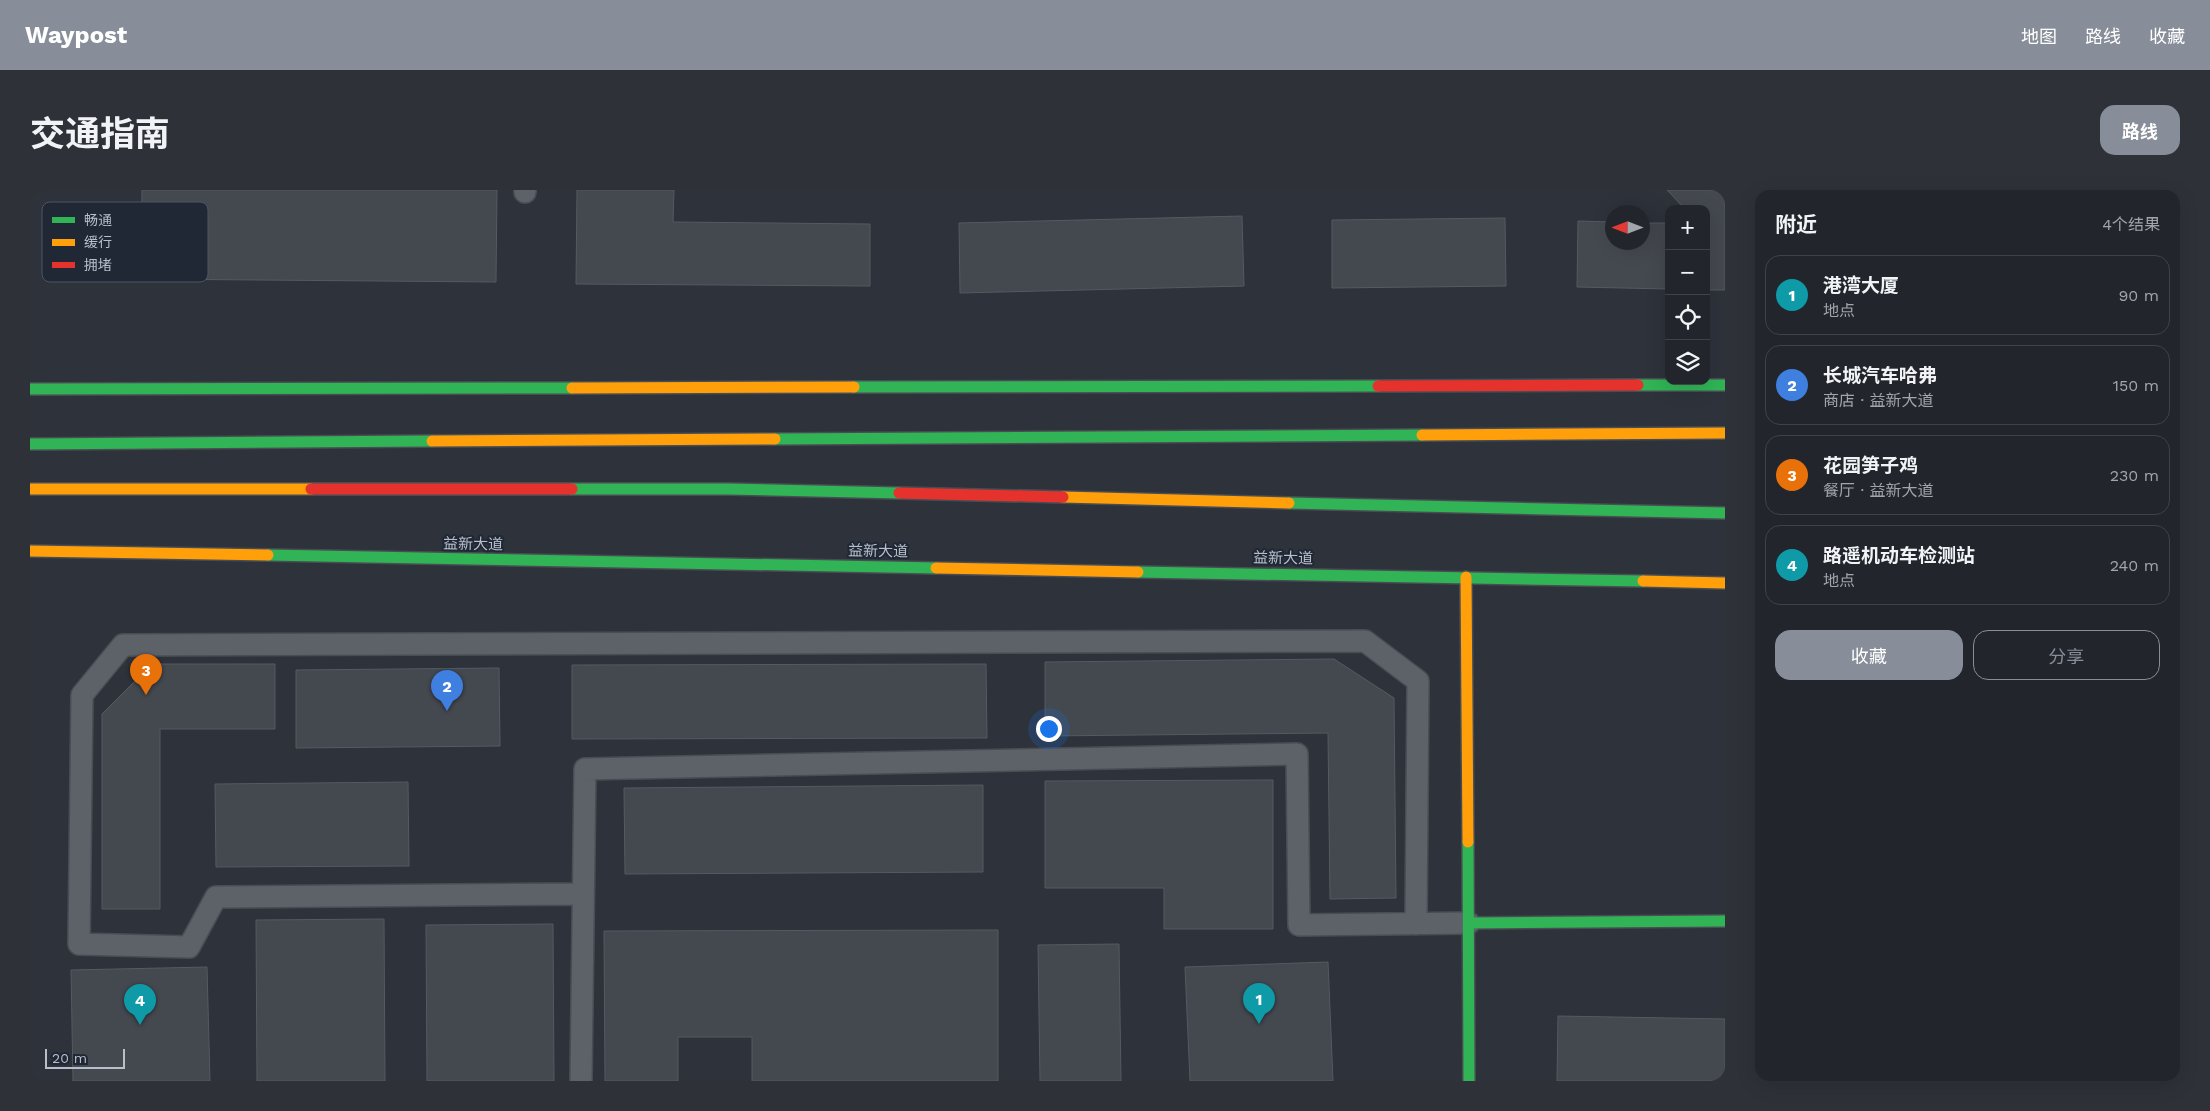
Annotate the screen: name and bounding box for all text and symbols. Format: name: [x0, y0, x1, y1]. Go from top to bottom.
text: Waypost: [25, 21, 127, 49]
text: 地图: [2021, 26, 2057, 47]
text: 路线: [2085, 26, 2121, 47]
text: 收藏: [2149, 26, 2185, 47]
button: 路线: [2100, 105, 2180, 155]
text: 交通指南: [30, 113, 170, 155]
legend: [42, 202, 208, 282]
north arrow: [1605, 205, 1650, 250]
map controls: [1665, 205, 1710, 385]
button: +: [1665, 205, 1710, 250]
text: 畅通: [84, 212, 112, 228]
text: 附近: [1775, 212, 1817, 237]
text: 4个结果: [2102, 215, 2160, 234]
text: 缓行: [84, 234, 112, 250]
button: −: [1665, 250, 1710, 295]
text: 拥堵: [84, 257, 112, 273]
text: 港湾大厦: [1823, 274, 1899, 297]
text: 1: [1789, 286, 1795, 305]
text: 90 m: [2118, 286, 2159, 305]
button: locate: [1665, 295, 1710, 340]
text: 地点: [1823, 301, 1855, 320]
button: layers: [1665, 340, 1710, 385]
text: 长城汽车哈弗: [1823, 364, 1937, 387]
text: 2: [1787, 376, 1797, 395]
text: 150 m: [2113, 376, 2159, 395]
text: 商店 · 益新大道: [1823, 391, 1934, 410]
text: 花园笋子鸡: [1823, 454, 1918, 477]
text: 3: [1787, 466, 1797, 485]
text: 230 m: [2110, 466, 2159, 485]
text: 餐厅 · 益新大道: [1823, 481, 1934, 500]
street label: 益新大道: [443, 534, 503, 554]
street label: 益新大道: [848, 541, 908, 561]
text: 路遥机动车检测站: [1823, 544, 1975, 567]
street label: 益新大道: [1253, 548, 1313, 568]
text: 4: [1787, 556, 1797, 575]
text: 240 m: [2110, 556, 2159, 575]
text: 地点: [1823, 571, 1855, 590]
button: 收藏: [1775, 630, 1963, 680]
button: 分享: [1973, 630, 2160, 680]
pin: 3: [130, 654, 162, 695]
pin: 2: [431, 670, 463, 711]
your location: [1036, 716, 1062, 742]
pin: 1: [1243, 983, 1275, 1024]
pin: 4: [124, 984, 156, 1025]
scale bar: [45, 1046, 125, 1069]
text: 20 m: [52, 1050, 87, 1066]

